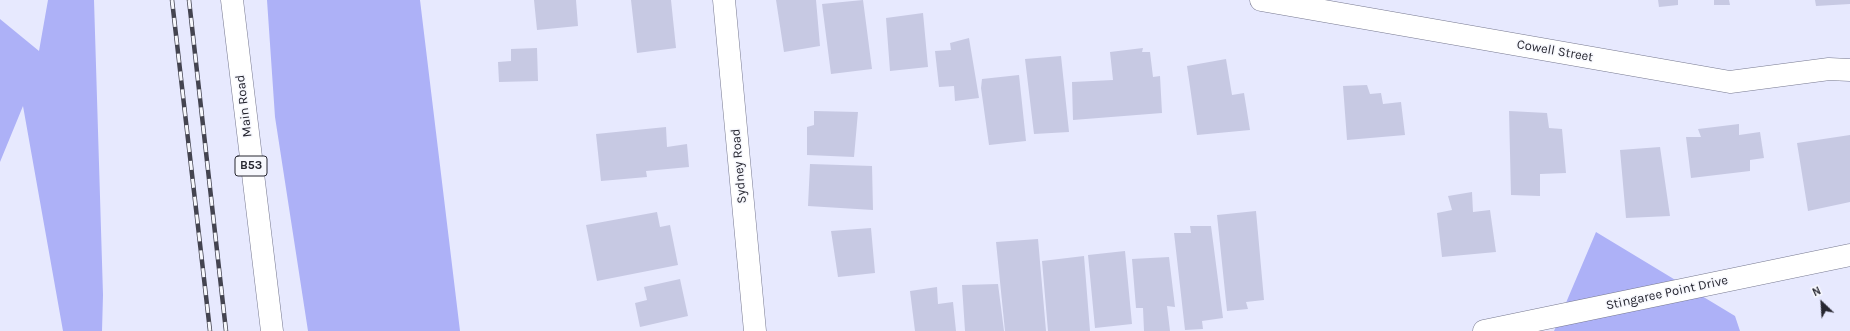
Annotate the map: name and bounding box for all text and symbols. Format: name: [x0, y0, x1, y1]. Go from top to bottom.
street label: Cowell Street: [1516, 37, 1594, 65]
street label: Main Road: [232, 74, 256, 138]
street label: Sydney Road: [728, 128, 750, 204]
road number: B53: [235, 156, 267, 176]
street label: Stingaree Point Drive: [1605, 272, 1729, 314]
north arrow: [1802, 283, 1842, 323]
text: N: [1810, 284, 1823, 299]

